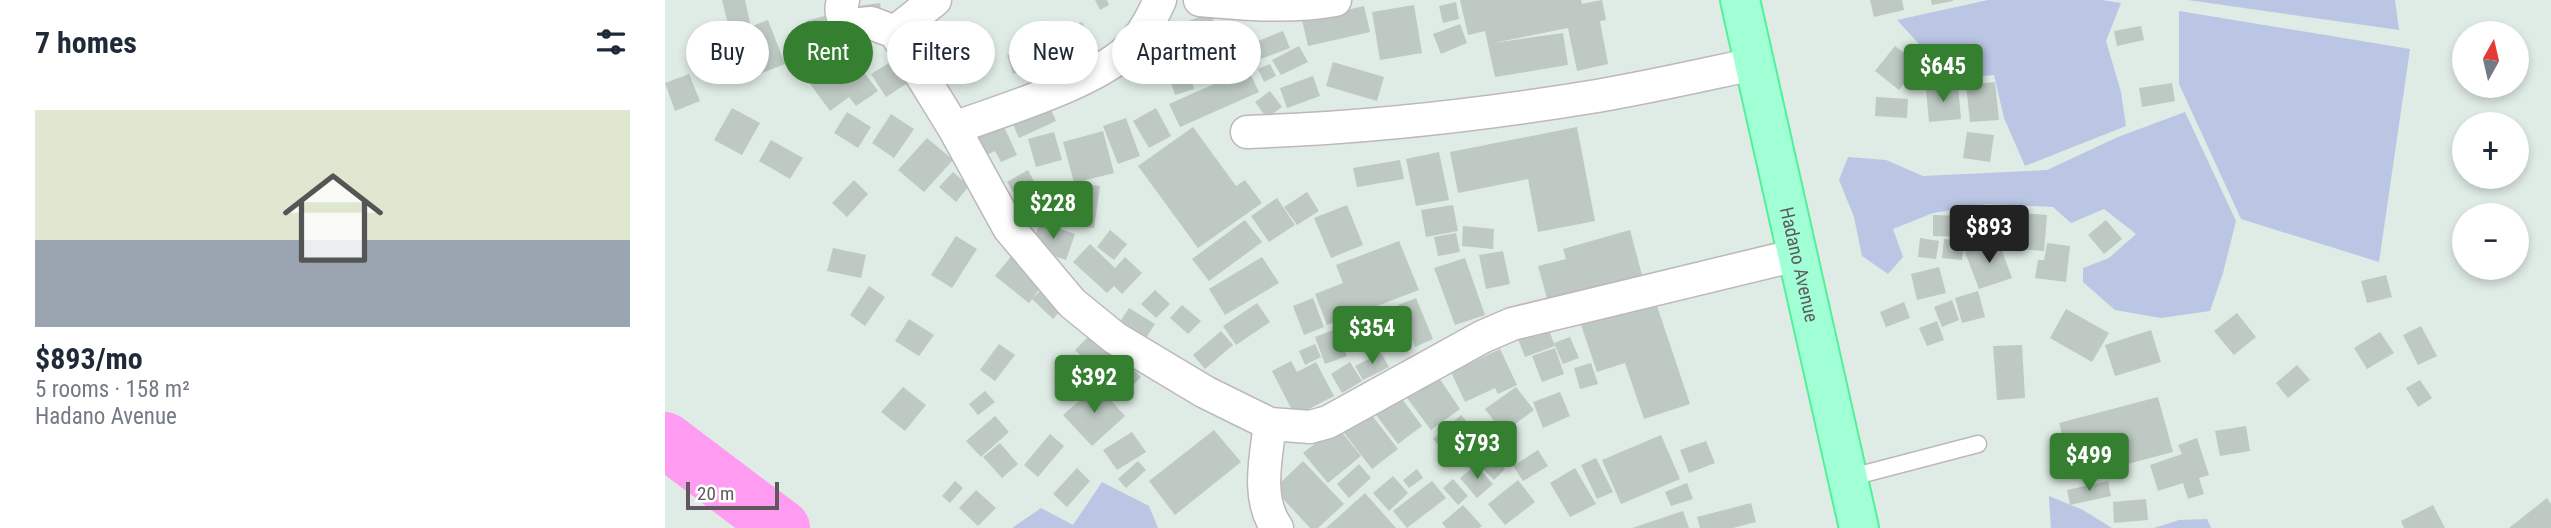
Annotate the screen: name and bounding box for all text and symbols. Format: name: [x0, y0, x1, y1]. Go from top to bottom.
chip: Buy: [686, 21, 769, 84]
chip: Rent: [783, 21, 873, 84]
chip: Filters: [887, 21, 995, 84]
chip: New: [1009, 21, 1098, 84]
chip: Apartment: [1112, 21, 1261, 84]
north arrow: [2452, 21, 2529, 98]
map controls: [2452, 21, 2529, 280]
icon: filters: [592, 23, 630, 61]
text: 7 homes: [35, 25, 137, 60]
pin: $645: [1902, 44, 1984, 104]
text: $645: [1920, 53, 1966, 80]
button: +: [2452, 112, 2529, 189]
icon: home: [270, 155, 396, 281]
pin: $228: [1012, 182, 1094, 241]
text: $228: [1030, 190, 1076, 217]
button: −: [2452, 203, 2529, 280]
street label: Hadano Avenue: [1775, 205, 1824, 324]
pin: $893: [1948, 205, 2030, 265]
text: $893: [1966, 214, 2012, 241]
pin: $354: [1331, 306, 1413, 366]
text: $354: [1349, 315, 1395, 342]
text: $893/mo: [35, 341, 143, 376]
pin: $392: [1053, 356, 1135, 415]
text: $392: [1071, 364, 1117, 391]
text: 5 rooms · 158 m²: [35, 376, 190, 403]
text: Hadano Avenue: [35, 403, 177, 430]
pin: $793: [1436, 421, 1518, 481]
text: $793: [1454, 430, 1500, 457]
pin: $499: [2048, 434, 2130, 493]
text: $499: [2066, 442, 2112, 469]
scale bar: [686, 479, 779, 511]
text: 20 m: [697, 482, 734, 505]

